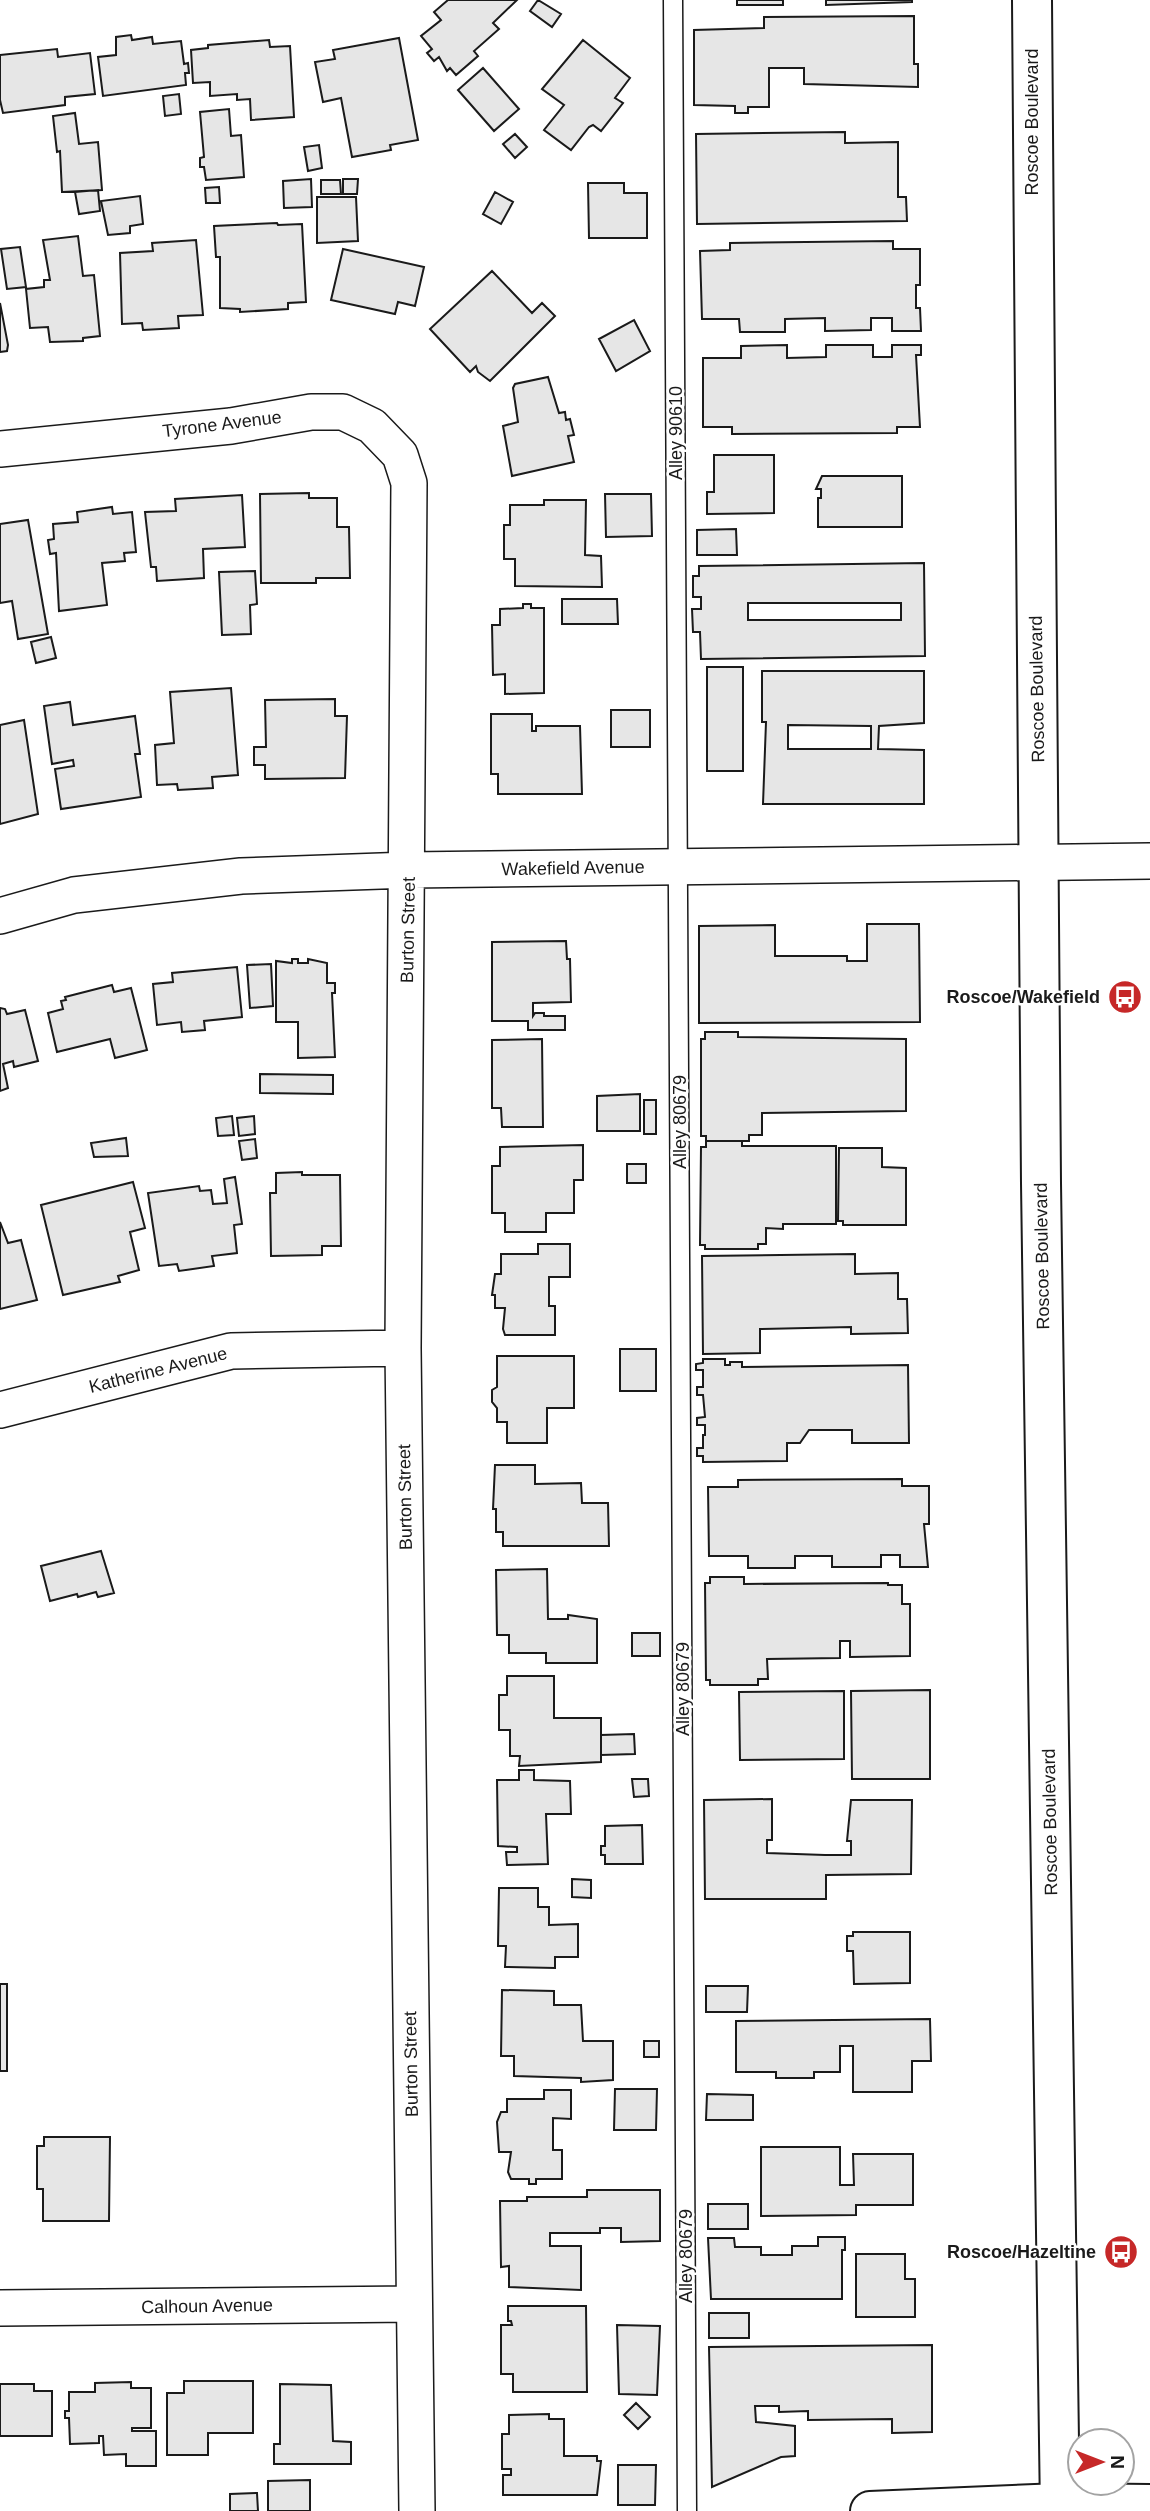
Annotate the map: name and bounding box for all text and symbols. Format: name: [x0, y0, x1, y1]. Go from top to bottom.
street label: Roscoe Boulevard: [1022, 48, 1042, 196]
street label: Alley 90610: [666, 386, 686, 480]
street label: Tyrone Avenue: [161, 407, 283, 441]
street label: Roscoe Boulevard: [1026, 615, 1048, 763]
street label: Wakefield Avenue: [501, 857, 645, 879]
street label: Burton Street: [397, 877, 419, 983]
bus stop icon: Roscoe/Wakefield: [1106, 978, 1144, 1016]
place label: Roscoe/Wakefield: [947, 987, 1100, 1007]
street label: Alley 80679: [670, 1075, 690, 1169]
street label: Roscoe Boulevard: [1031, 1182, 1053, 1330]
street label: Katherine Avenue: [87, 1343, 229, 1397]
street label: Burton Street: [394, 1444, 416, 1550]
street label: Alley 80679: [673, 1642, 693, 1736]
street label: Roscoe Boulevard: [1039, 1748, 1061, 1896]
street label: Burton Street: [400, 2011, 422, 2117]
street label: Alley 80679: [676, 2209, 696, 2303]
bus stop icon: Roscoe/Hazeltine: [1102, 2233, 1140, 2271]
place label: Roscoe/Hazeltine: [947, 2242, 1096, 2262]
street label: Calhoun Avenue: [141, 2295, 273, 2317]
north arrow: [1066, 2427, 1136, 2497]
text: N: [1107, 2455, 1128, 2469]

